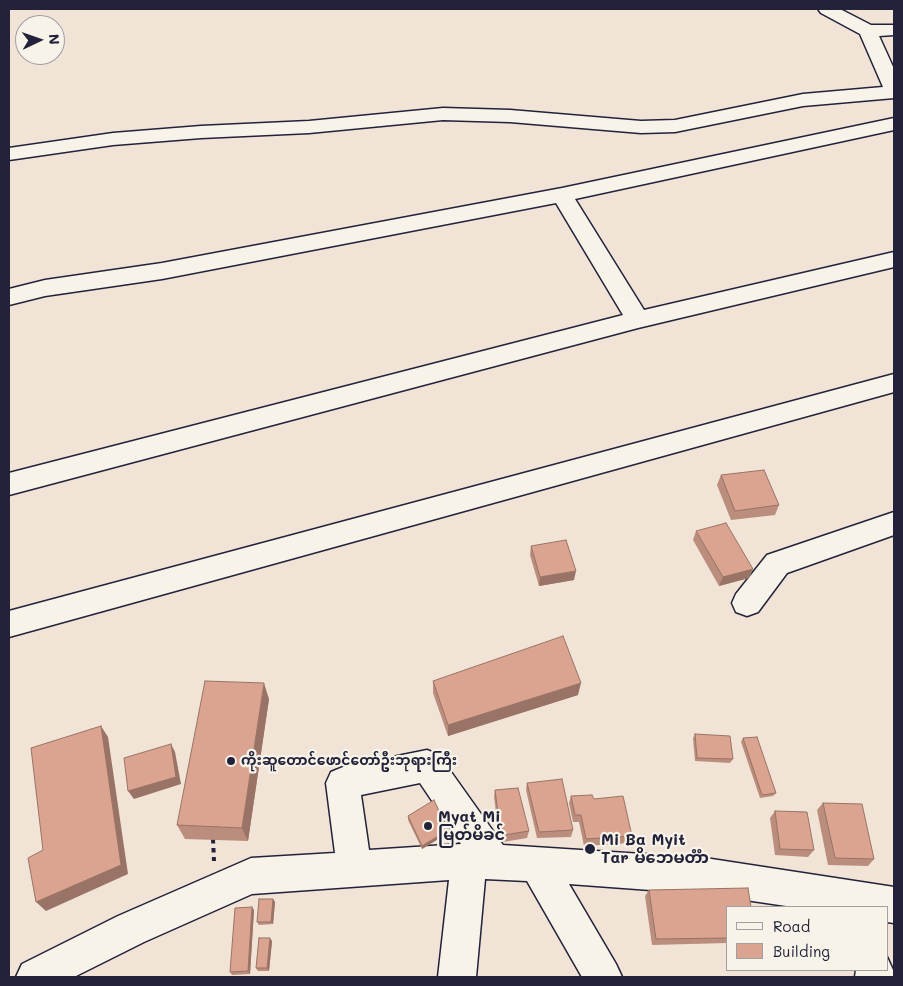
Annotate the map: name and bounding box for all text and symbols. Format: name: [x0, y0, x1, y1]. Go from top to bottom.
north arrow: [15, 15, 65, 65]
text: N: [45, 33, 64, 45]
place label: ကိုးဆူတောင်ဖောင်တော်ဦးဘုရားကြီး: [241, 753, 457, 769]
marker: ကိုးဆူတောင်ဖောင်တော်ဦးဘုရားကြီး: [225, 755, 237, 767]
place label: Myat Mi မြတ်မိခင်: [438, 807, 505, 845]
marker: Myat Mi မြတ်မိခင်: [422, 820, 434, 832]
place label: Mi Ba Myit Tar မိဘေမတၱာ: [601, 830, 709, 868]
marker: Mi Ba Myit Tar မိဘေမတၱာ: [583, 842, 597, 856]
legend: [726, 906, 888, 971]
text: Road: [773, 916, 810, 936]
text: Building: [773, 941, 830, 961]

